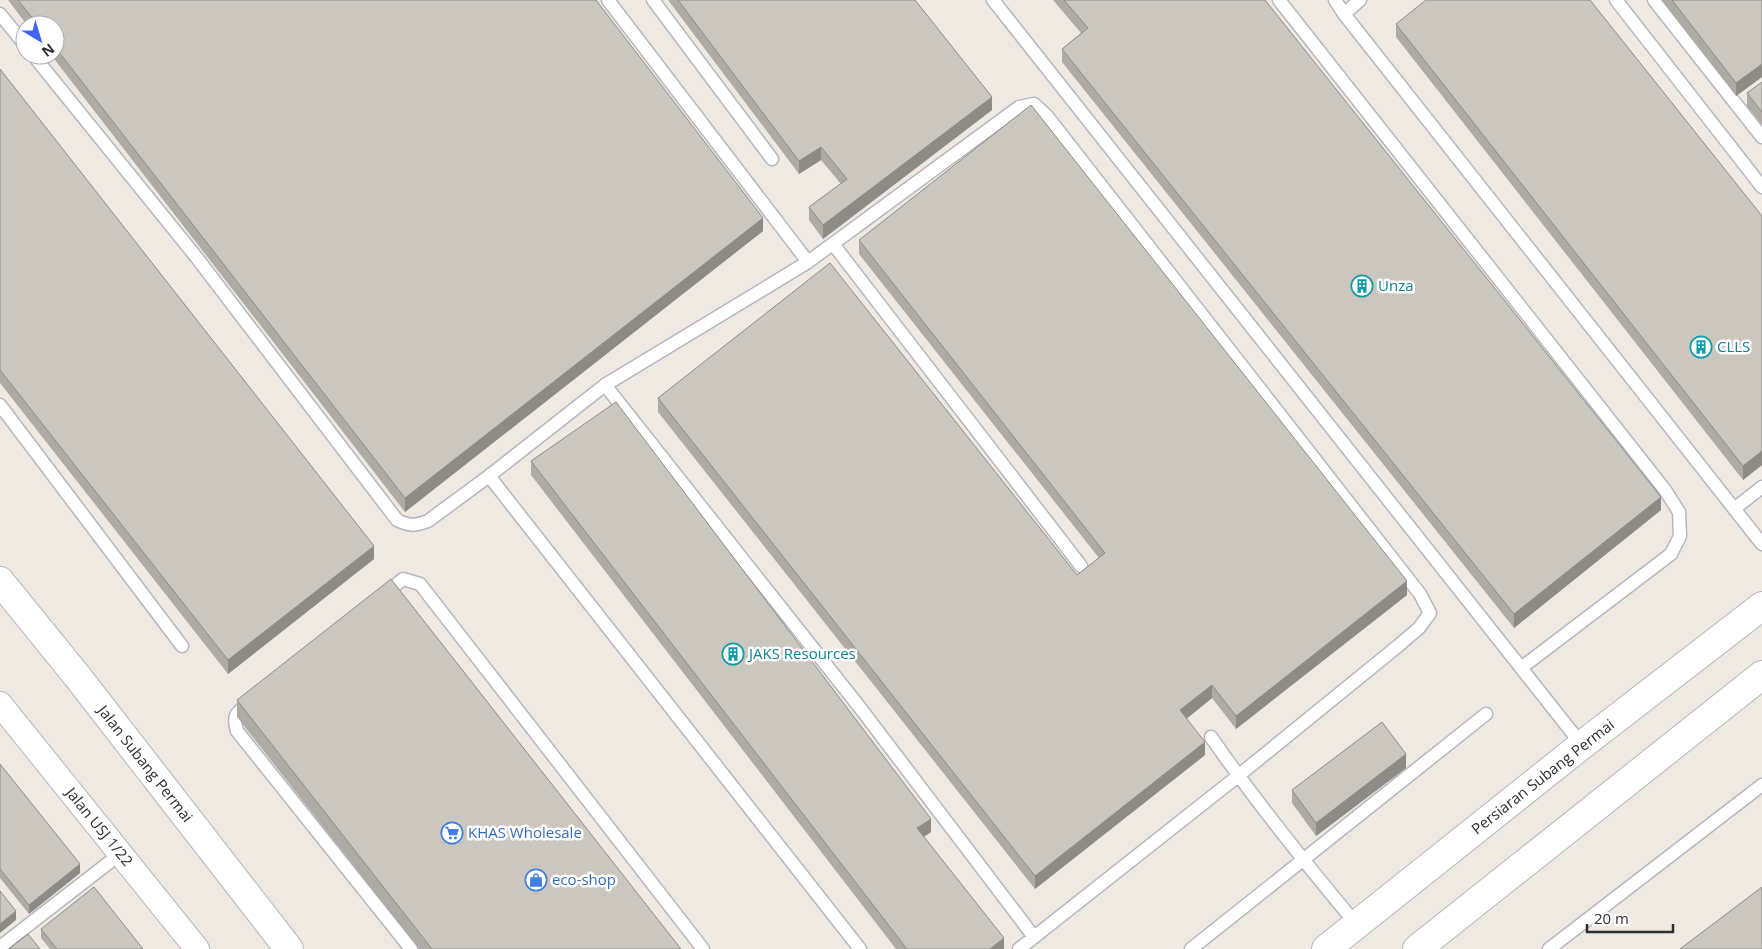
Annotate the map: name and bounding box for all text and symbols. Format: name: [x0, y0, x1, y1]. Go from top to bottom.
north arrow: [15, 15, 65, 65]
text: N: [38, 40, 59, 62]
building icon: Unza: [1350, 274, 1374, 298]
place label: Unza: [1378, 275, 1414, 295]
building icon: CLLS: [1689, 335, 1713, 359]
place label: CLLS: [1717, 336, 1750, 356]
building icon: JAKS Resources: [721, 642, 745, 666]
place label: JAKS Resources: [747, 643, 856, 663]
street label: Jalan Subang Permai: [93, 699, 198, 826]
street label: Persiaran Subang Permai: [1467, 714, 1618, 838]
street label: Jalan USJ 1/22: [61, 781, 138, 870]
supermarket icon: KHAS Wholesale: [440, 821, 464, 845]
place label: KHAS Wholesale: [468, 822, 582, 842]
shop icon: eco-shop: [524, 868, 548, 892]
place label: eco-shop: [552, 869, 616, 889]
scale bar: [1587, 902, 1673, 934]
text: 20 m: [1594, 908, 1629, 928]

